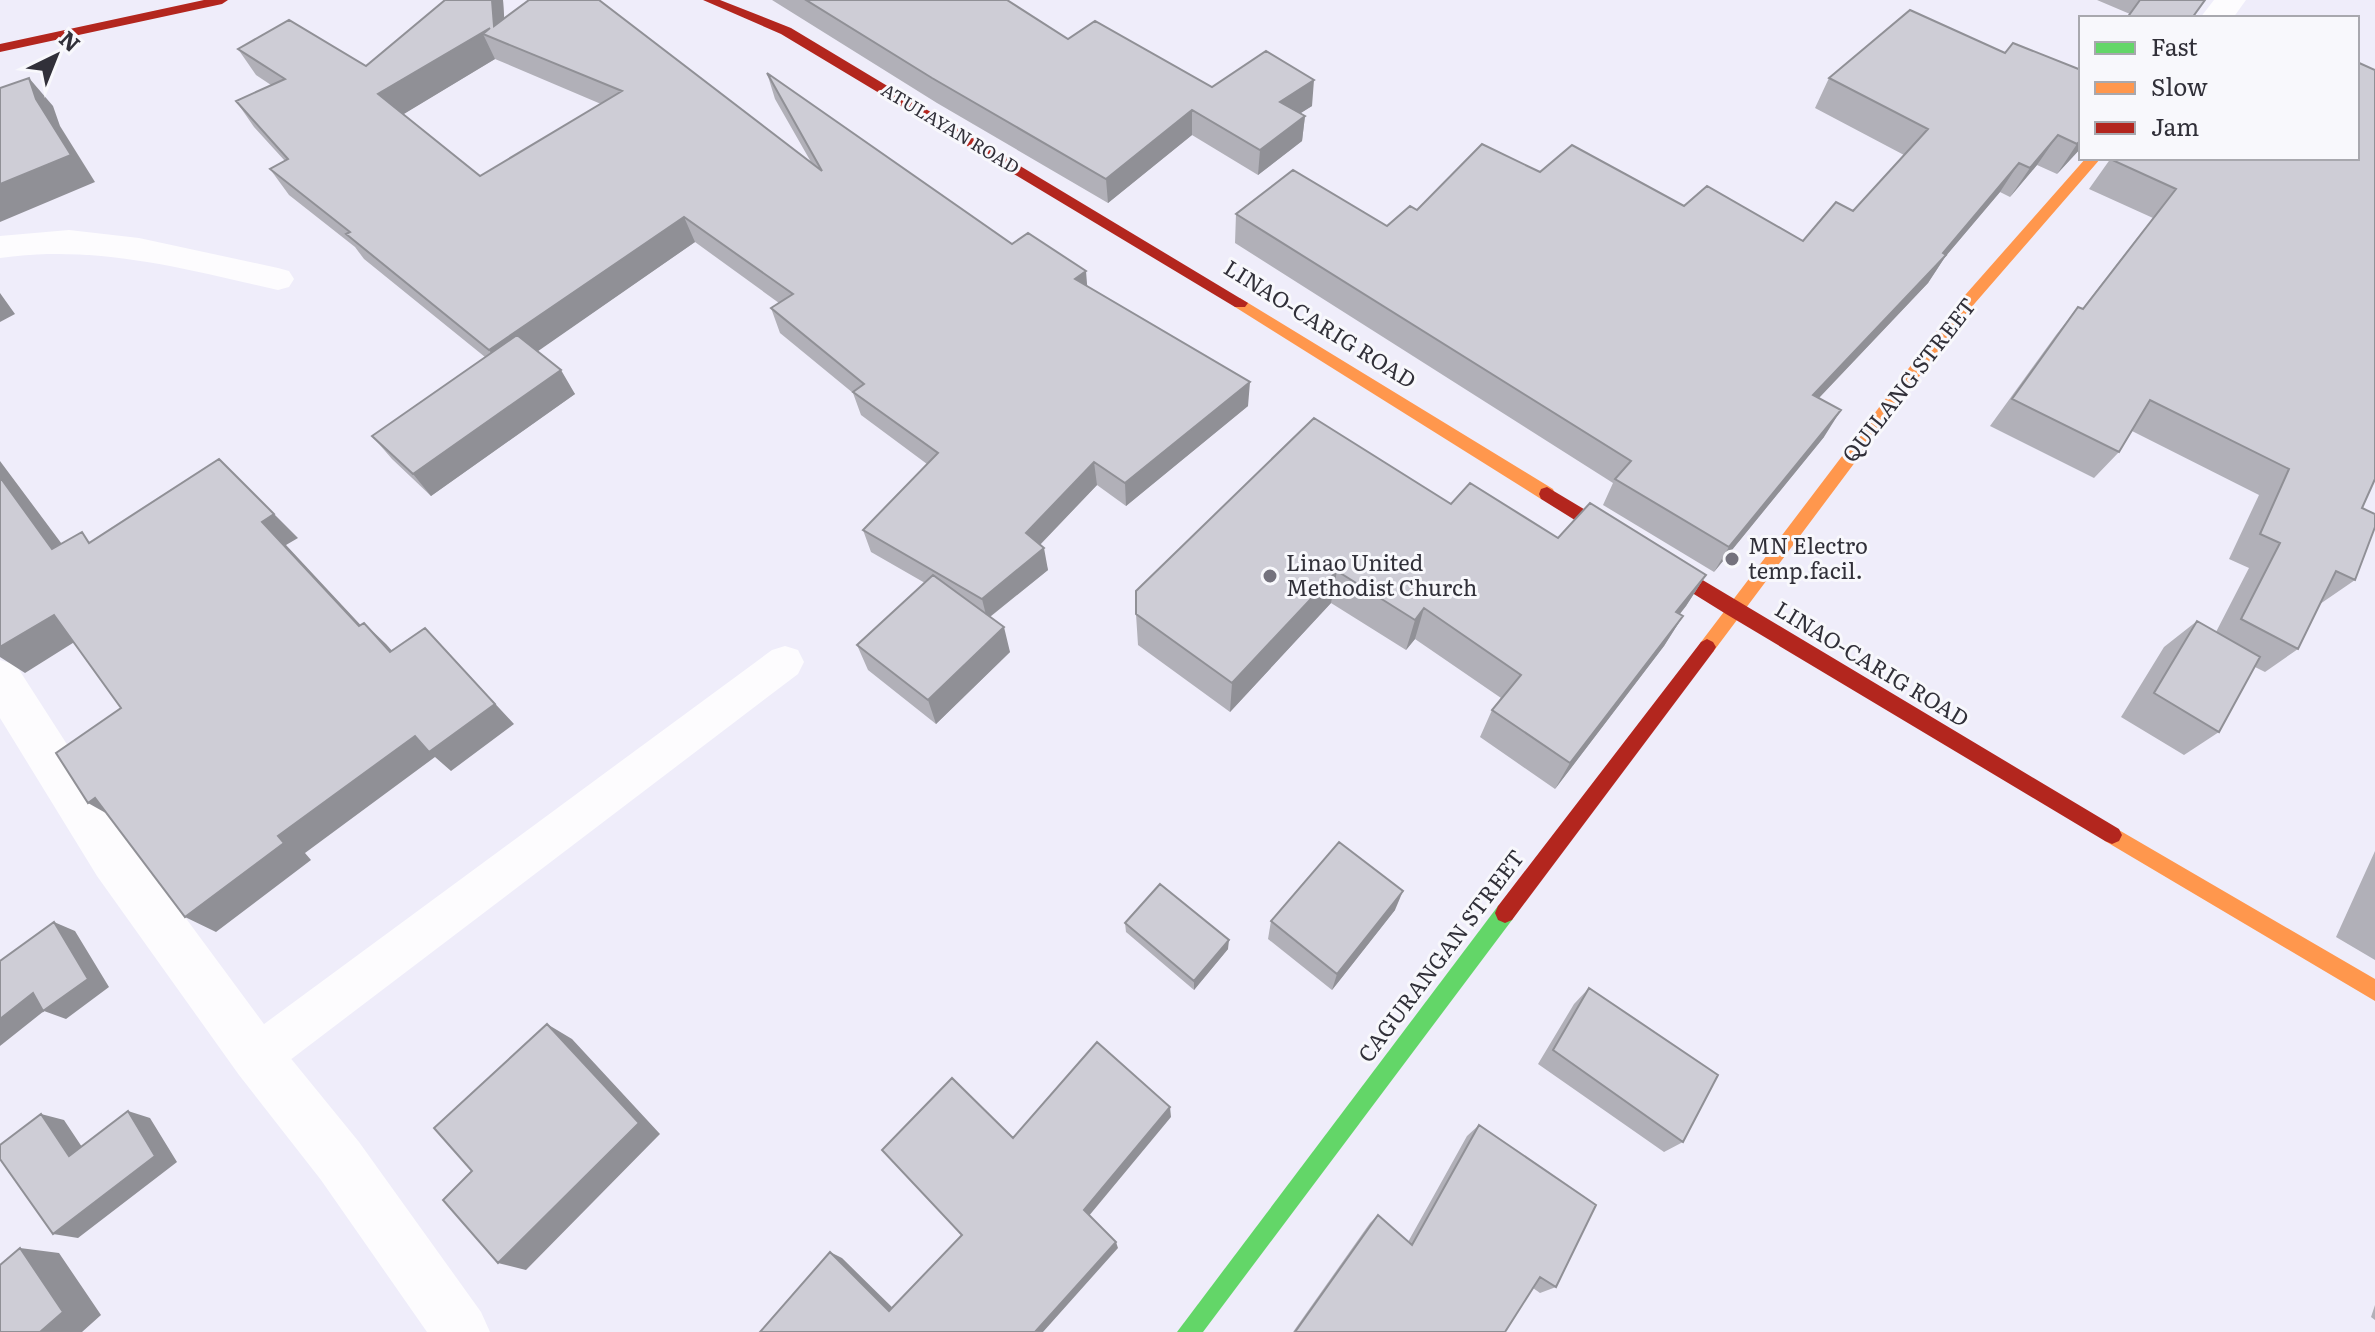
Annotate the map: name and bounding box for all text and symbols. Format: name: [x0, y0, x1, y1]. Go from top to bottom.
north arrow: [16, 16, 96, 96]
legend: [2079, 16, 2359, 160]
text: N: [53, 22, 89, 59]
text: Fast: [2151, 28, 2198, 63]
text: Slow: [2151, 68, 2208, 103]
street label: ATULAYAN ROAD: [877, 76, 1025, 180]
text: Jam: [2151, 108, 2199, 143]
street label: LINAO-CARIG ROAD: [1218, 250, 1423, 395]
street label: QUILANG STREET: [1833, 290, 1983, 469]
place label: MN Electro temp.facil.: [1748, 528, 1868, 586]
place label: Linao United Methodist Church: [1286, 545, 1477, 603]
marker: MN Electro temp.facil.: [1723, 550, 1741, 568]
marker: Linao United Methodist Church: [1261, 567, 1279, 585]
street label: LINAO-CARIG ROAD: [1769, 592, 1976, 734]
street label: CAGURANGAN STREET: [1349, 842, 1531, 1069]

